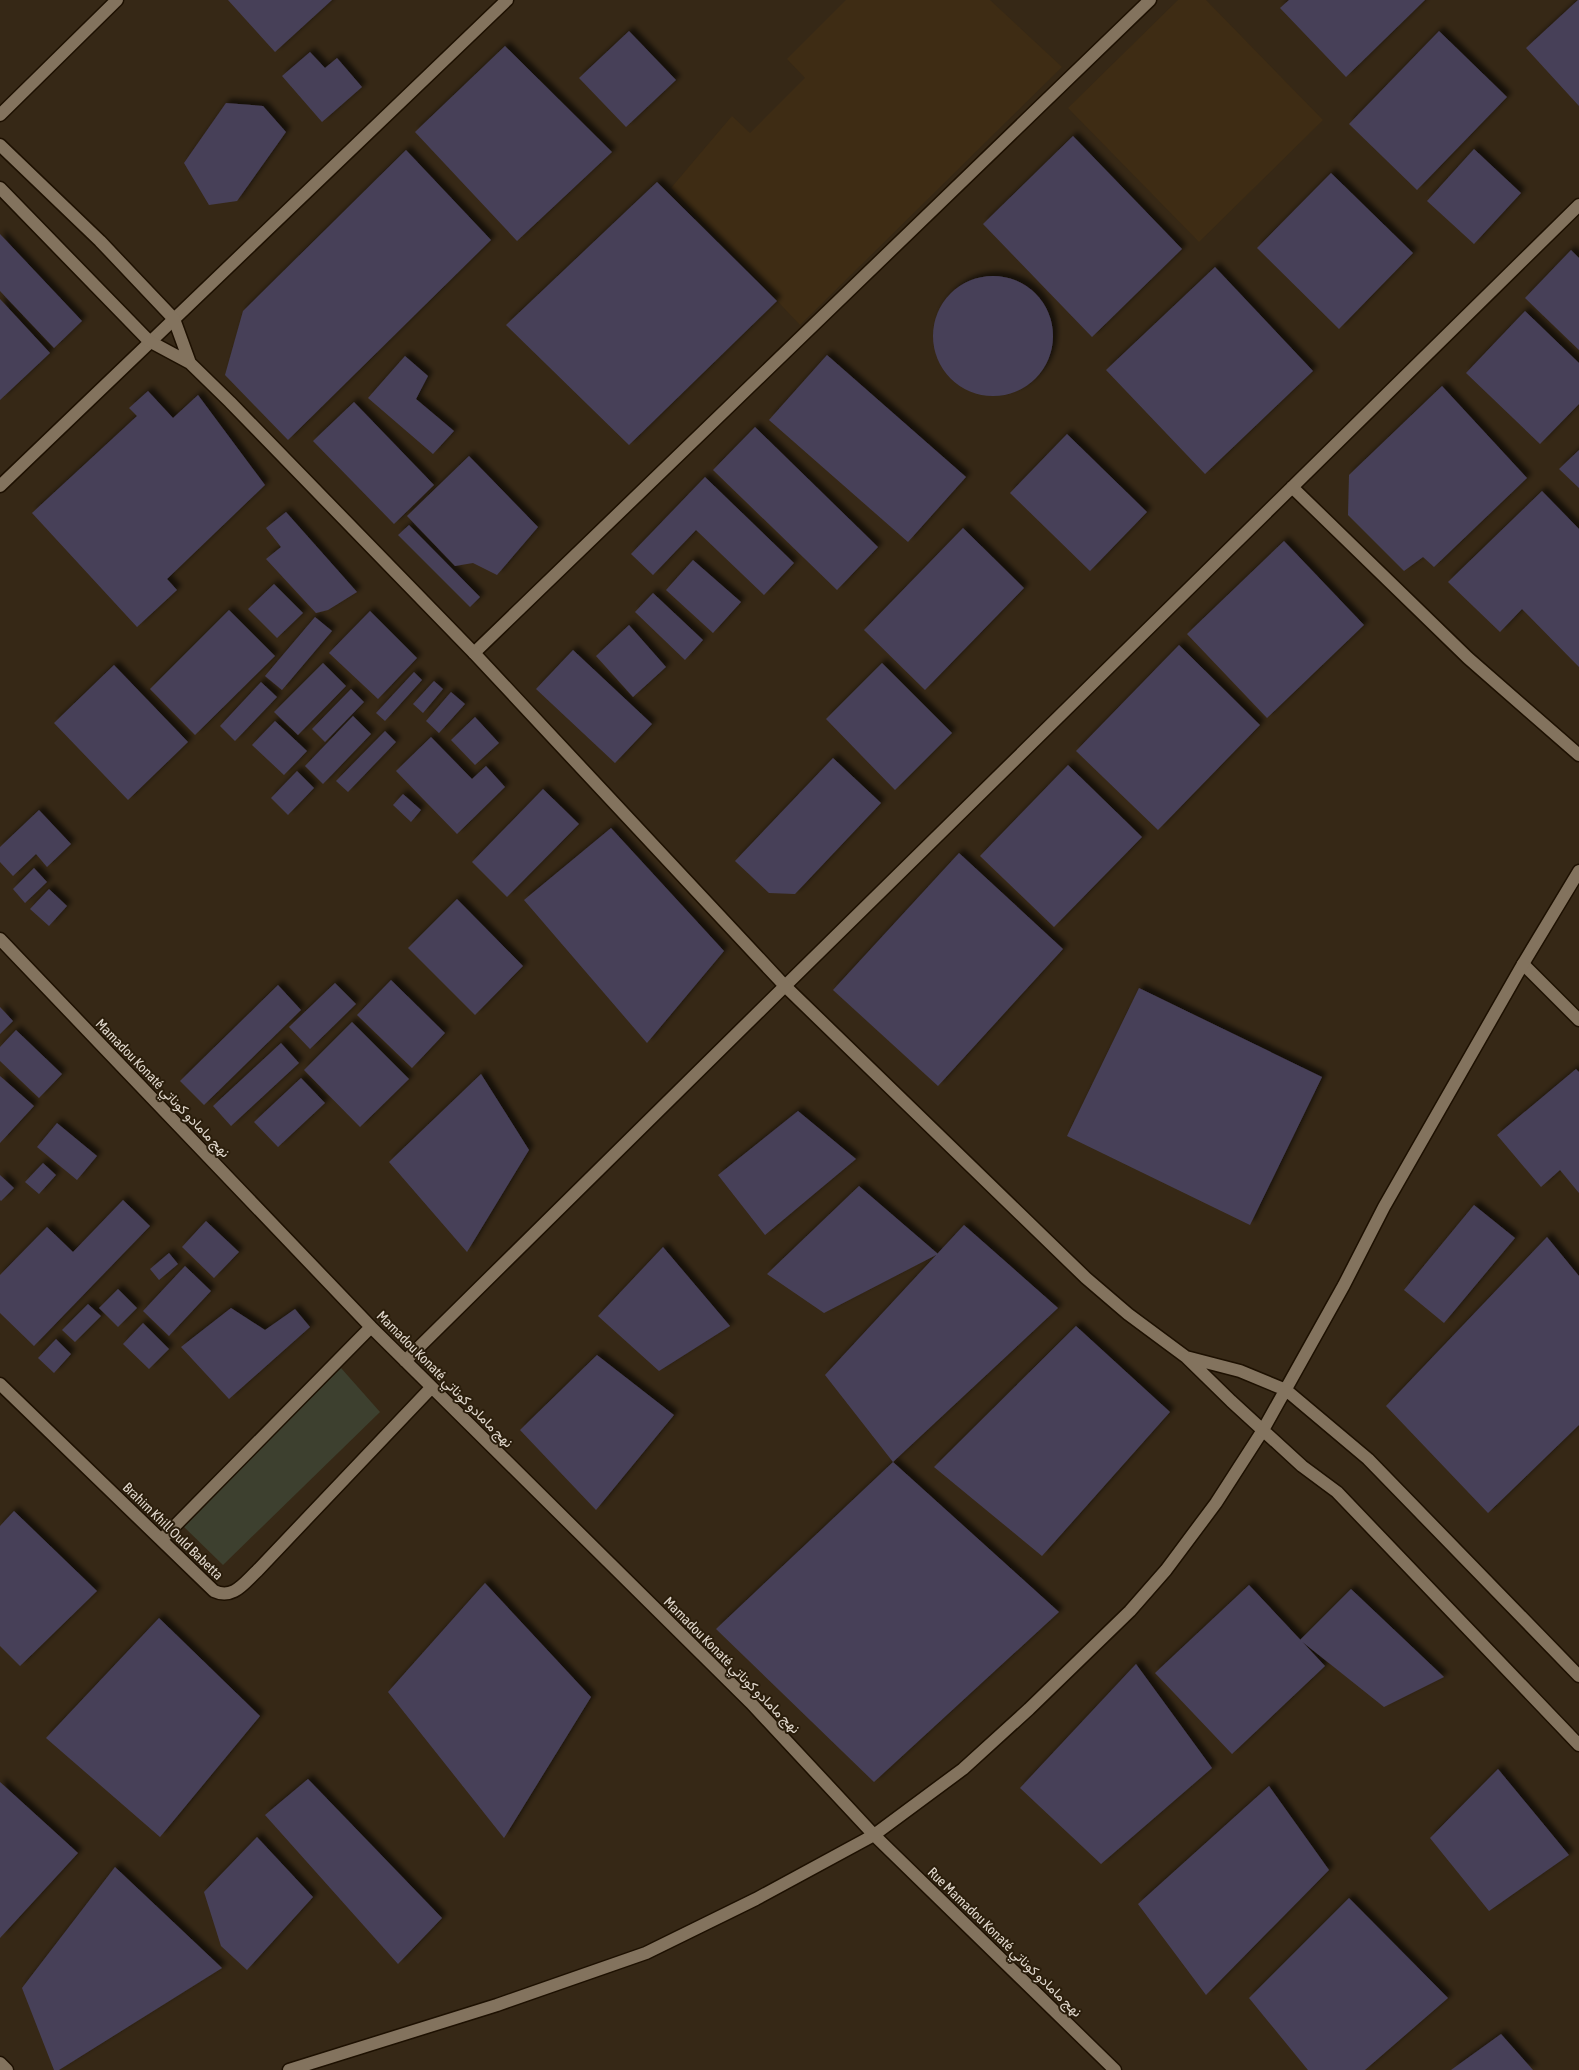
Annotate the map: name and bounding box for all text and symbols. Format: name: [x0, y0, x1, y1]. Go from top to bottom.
street label: Mamadou Konaté نهج مامادو كوناتي: [90, 1016, 233, 1163]
street label: Mamadou Konaté نهج مامادو كوناتي: [371, 1308, 516, 1453]
street label: Brahim Khill Ould Babetta: [120, 1479, 226, 1583]
street label: Mamadou Konaté نهج مامادو كوناتي: [658, 1594, 803, 1739]
street label: Rue Mamadou Konaté نهج مامادو كوناتي: [922, 1864, 1085, 2023]

